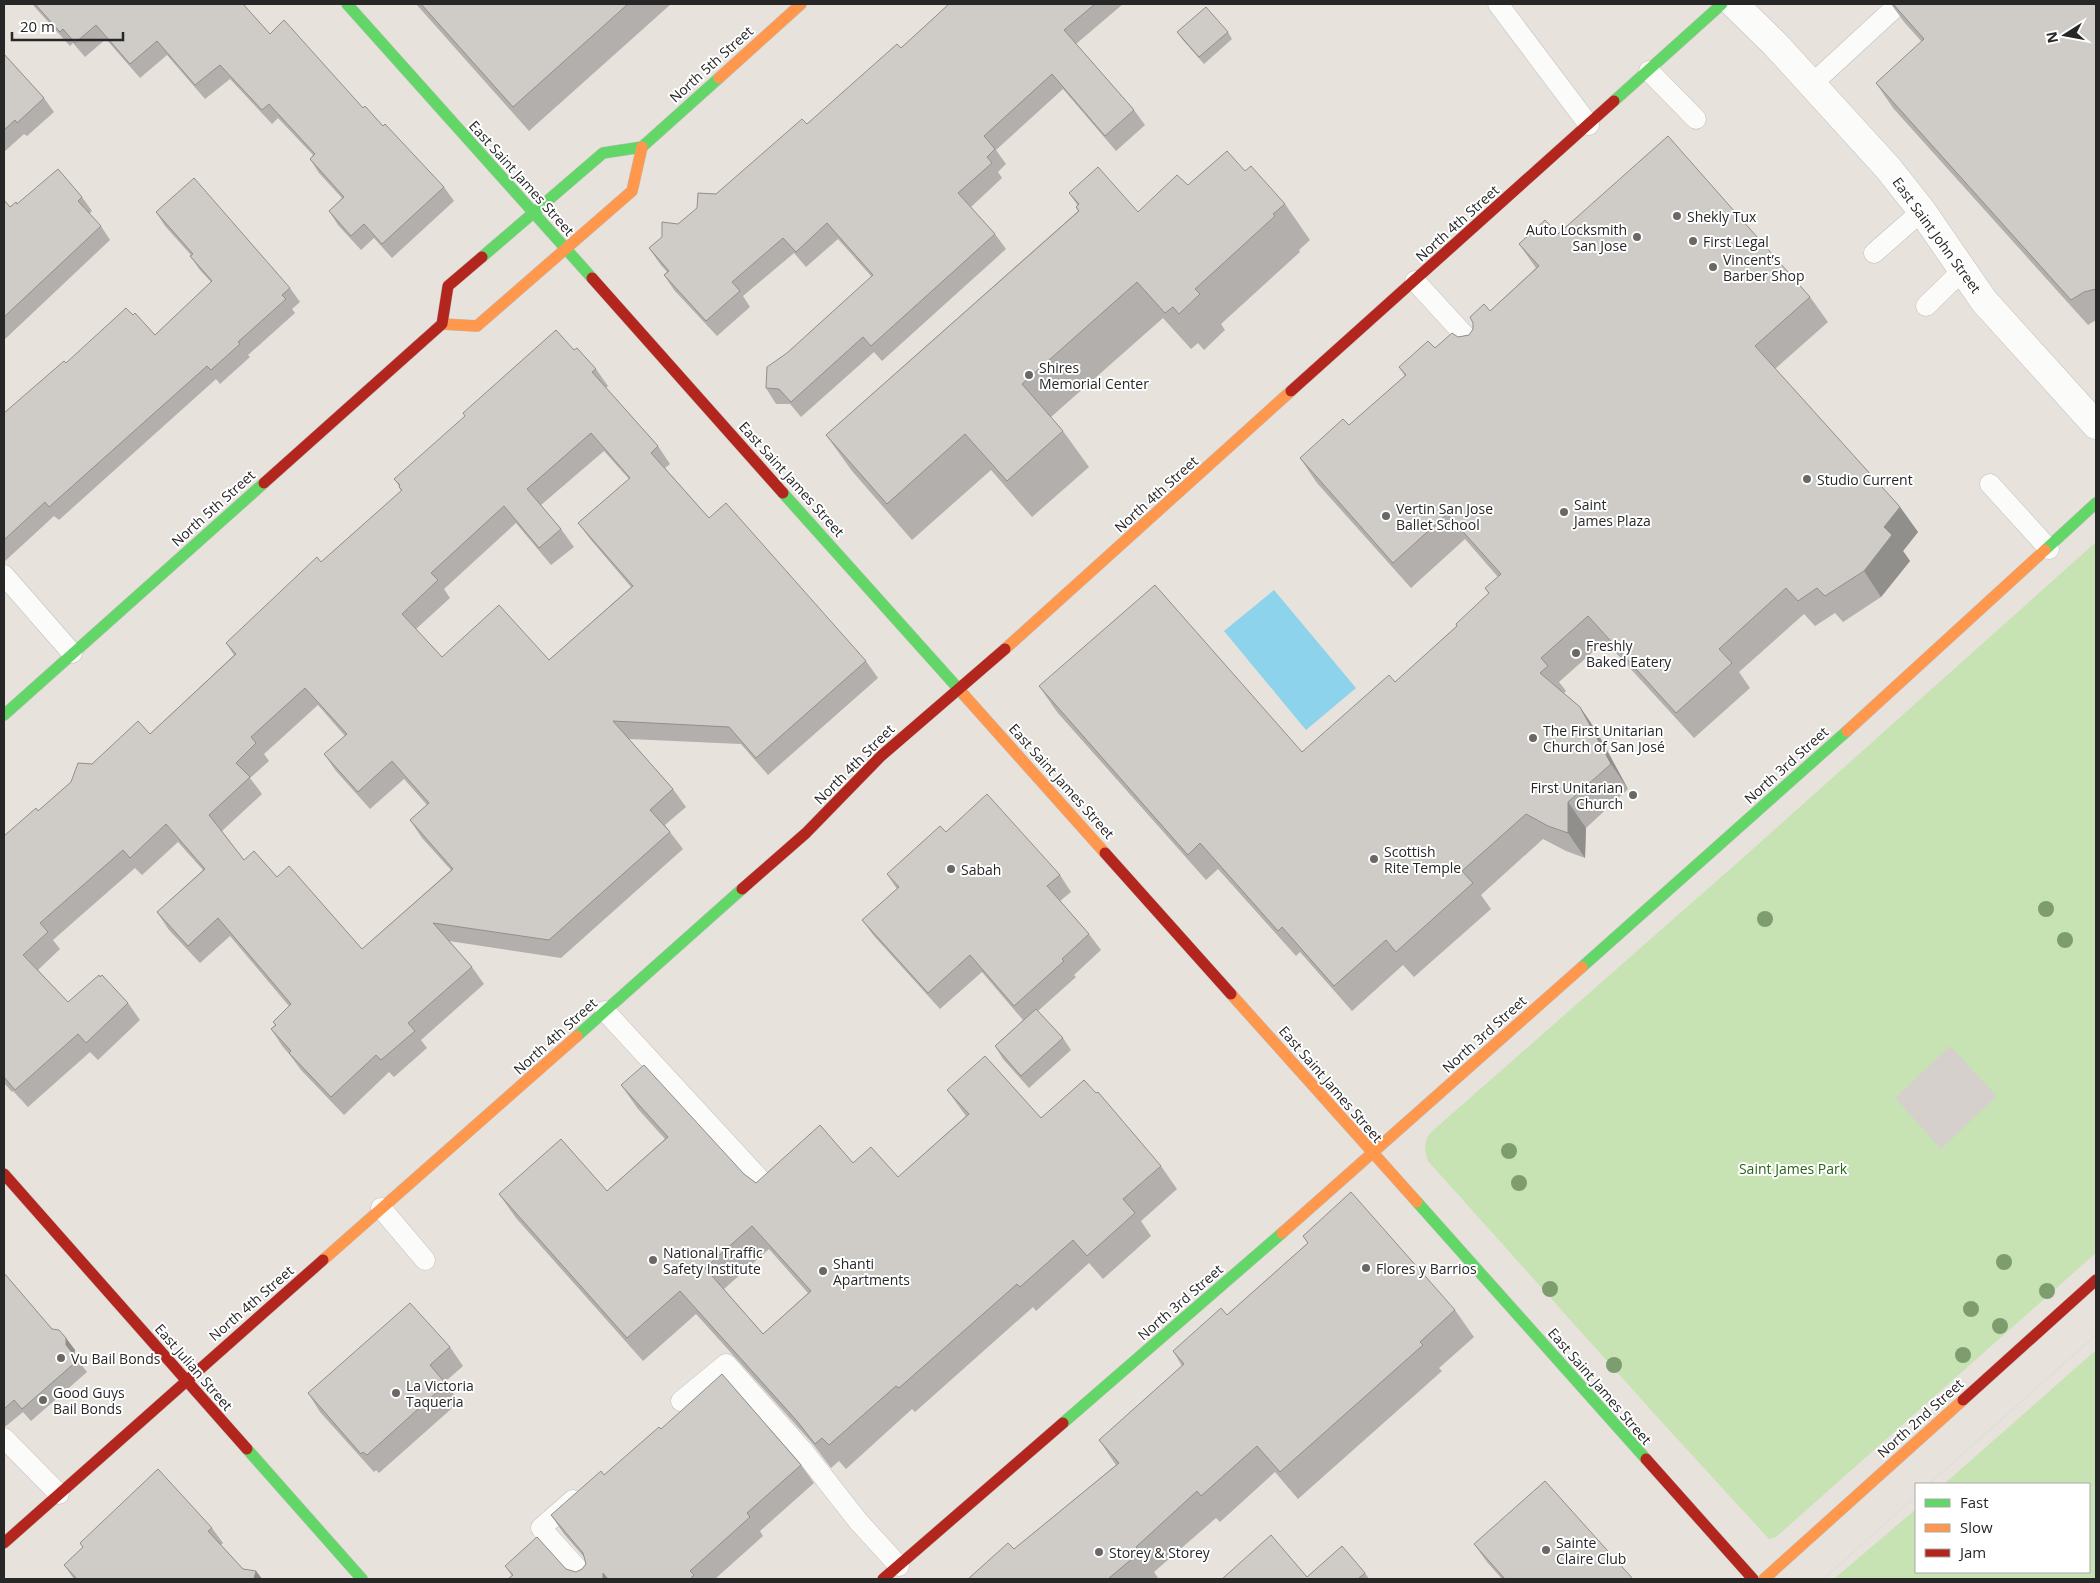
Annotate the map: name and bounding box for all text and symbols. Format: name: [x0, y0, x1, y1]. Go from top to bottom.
scale bar: [12, 10, 124, 42]
north arrow: [2040, 10, 2090, 60]
text: 20 m: [20, 16, 55, 36]
street label: North 5th Street: [665, 21, 757, 107]
text: N: [2041, 30, 2062, 45]
street label: East Saint James Street: [465, 116, 579, 240]
street label: East Saint John Street: [1888, 173, 1986, 297]
street label: North 4th Street: [1411, 180, 1503, 266]
place label: Shekly Tux: [1687, 207, 1757, 226]
marker: Shekly Tux: [1671, 210, 1683, 222]
place label: Auto Locksmith San Jose: [1526, 220, 1627, 255]
marker: Auto Locksmith San Jose: [1631, 231, 1643, 243]
place label: First Legal: [1703, 232, 1769, 251]
marker: First Legal: [1687, 235, 1699, 247]
place label: Vincent’s Barber Shop: [1723, 250, 1805, 285]
marker: Vincent’s Barber Shop: [1707, 261, 1719, 273]
place label: Shires Memorial Center: [1039, 358, 1149, 393]
marker: Shires Memorial Center: [1023, 369, 1035, 381]
street label: East Saint James Street: [735, 417, 849, 541]
street label: North 4th Street: [1110, 451, 1202, 537]
street label: North 5th Street: [167, 465, 259, 551]
place label: Studio Current: [1817, 470, 1913, 489]
marker: Studio Current: [1801, 473, 1813, 485]
place label: Saint James Plaza: [1572, 495, 1651, 530]
place label: Vertin San Jose Ballet School: [1396, 499, 1493, 534]
marker: Saint James Plaza: [1558, 506, 1570, 518]
marker: Vertin San Jose Ballet School: [1380, 510, 1392, 522]
place label: Freshly Baked Eatery: [1586, 636, 1672, 671]
marker: Freshly Baked Eatery: [1570, 647, 1582, 659]
street label: East Saint James Street: [1005, 719, 1119, 843]
street label: North 4th Street: [810, 720, 898, 808]
place label: The First Unitarian Church of San José: [1543, 721, 1665, 756]
street label: North 3rd Street: [1740, 722, 1832, 808]
marker: The First Unitarian Church of San José: [1527, 732, 1539, 744]
place label: First Unitarian Church: [1531, 778, 1623, 813]
marker: First Unitarian Church: [1627, 789, 1639, 801]
place label: Scottish Rite Temple: [1384, 842, 1461, 877]
marker: Scottish Rite Temple: [1368, 853, 1380, 865]
place label: Sabah: [961, 860, 1001, 879]
marker: Sabah: [945, 863, 957, 875]
street label: North 3rd Street: [1438, 991, 1530, 1077]
street label: North 4th Street: [509, 993, 601, 1079]
street label: East Saint James Street: [1275, 1022, 1387, 1146]
park label: Saint James Park: [1739, 1159, 1848, 1178]
place label: National Traffic Safety Institute: [663, 1243, 763, 1278]
marker: National Traffic Safety Institute: [647, 1254, 659, 1266]
place label: Shanti Apartments: [833, 1254, 910, 1289]
place label: Flores y Barrios: [1376, 1259, 1477, 1278]
street label: North 3rd Street: [1133, 1260, 1227, 1344]
street label: North 4th Street: [205, 1261, 297, 1345]
marker: Flores y Barrios: [1360, 1262, 1372, 1274]
marker: Shanti Apartments: [817, 1265, 829, 1277]
street label: East Julian Street: [151, 1319, 237, 1415]
street label: East Saint James Street: [1544, 1324, 1656, 1448]
place label: Vu Bail Bonds: [71, 1349, 161, 1368]
marker: Vu Bail Bonds: [55, 1352, 67, 1364]
street label: North 2nd Street: [1873, 1374, 1967, 1462]
place label: La Victoria Taqueria: [406, 1376, 474, 1411]
place label: Good Guys Bail Bonds: [53, 1383, 125, 1418]
marker: La Victoria Taqueria: [390, 1387, 402, 1399]
marker: Good Guys Bail Bonds: [37, 1394, 49, 1406]
legend: [1915, 1483, 2090, 1573]
text: Fast: [1960, 1492, 1989, 1512]
text: Slow: [1960, 1517, 1993, 1537]
place label: Sainte Claire Club: [1556, 1533, 1626, 1568]
text: Jam: [1958, 1542, 1986, 1562]
place label: Storey & Storey: [1109, 1543, 1211, 1562]
marker: Sainte Claire Club: [1540, 1544, 1552, 1556]
marker: Storey & Storey: [1093, 1546, 1105, 1558]

